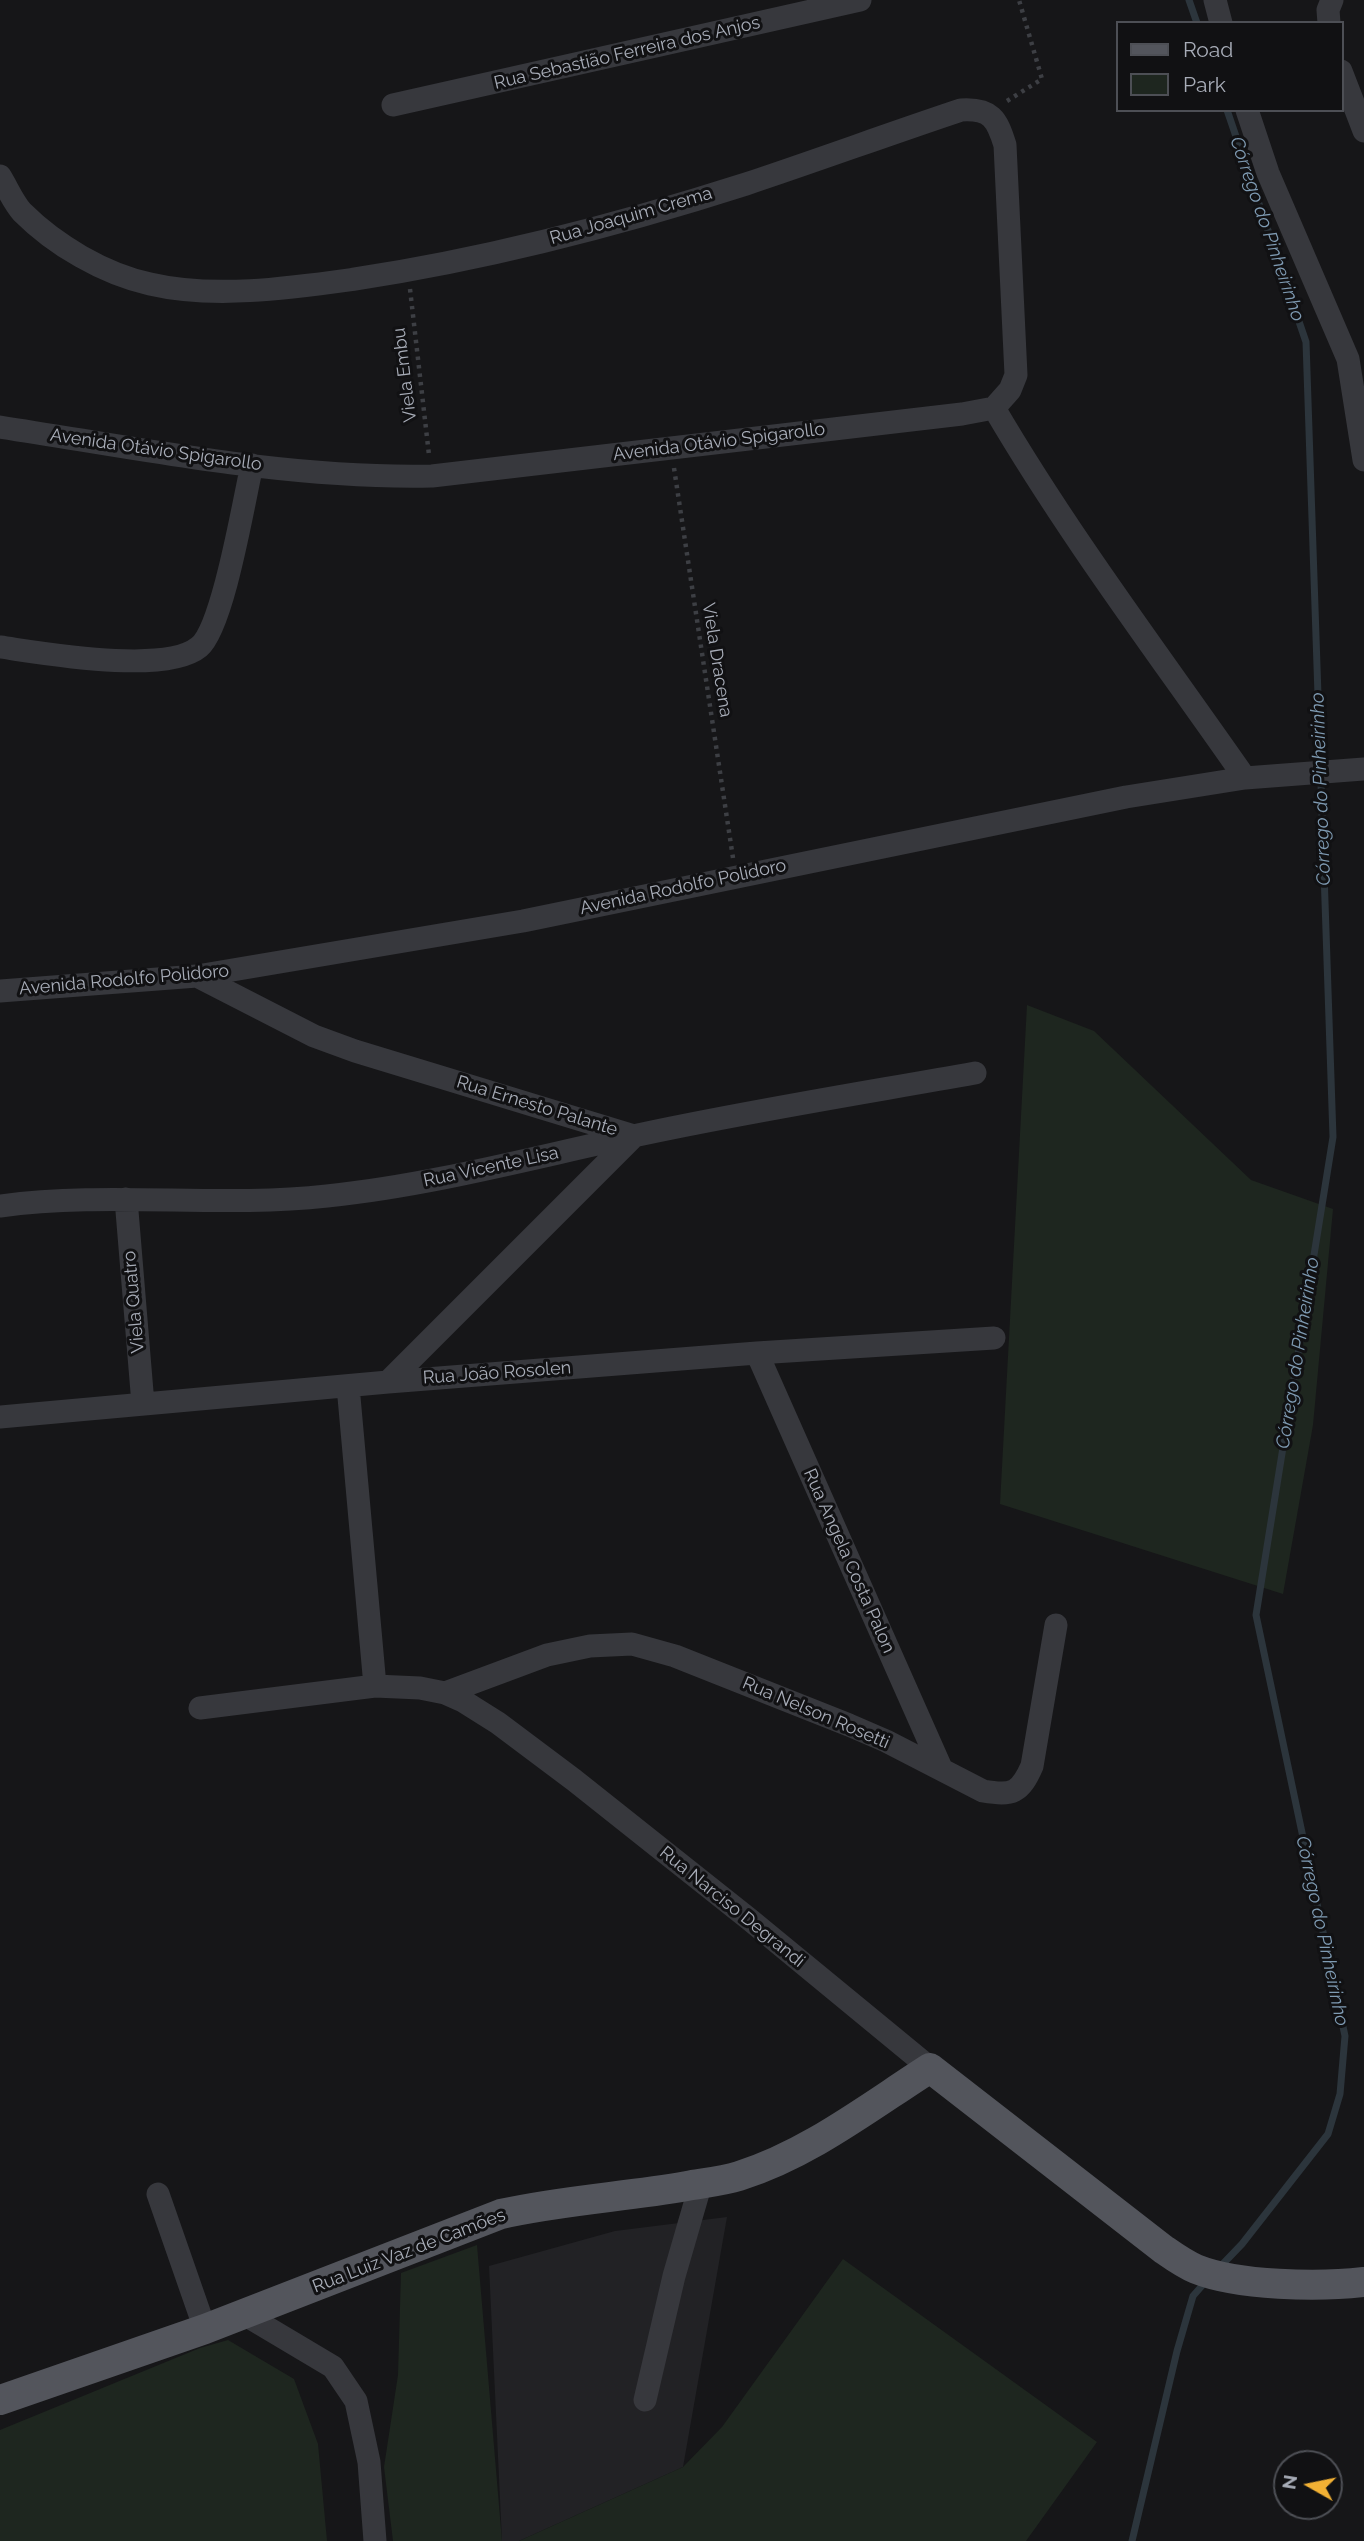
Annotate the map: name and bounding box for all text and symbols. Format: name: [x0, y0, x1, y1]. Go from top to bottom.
street label: Rua Sebastião Ferreira dos Anjos: [492, 12, 762, 94]
legend: [1116, 21, 1343, 112]
text: Road: [1183, 37, 1233, 62]
text: Park: [1183, 72, 1226, 97]
water label: Córrego do Pinheirinho: [1225, 134, 1309, 324]
street label: Rua Joaquim Crema: [547, 182, 715, 250]
street label: Viela Embu: [388, 326, 422, 424]
street label: Avenida Otávio Spigarollo: [612, 418, 826, 466]
street label: Avenida Otávio Spigarollo: [49, 424, 263, 476]
street label: Viela Dracena: [697, 601, 737, 719]
water label: Córrego do Pinheirinho: [1306, 692, 1336, 886]
street label: Avenida Rodolfo Polidoro: [578, 855, 788, 919]
street label: Avenida Rodolfo Polidoro: [18, 960, 230, 1000]
street label: Rua Ernesto Palante: [454, 1071, 620, 1141]
street label: Rua Vicente Lisa: [421, 1142, 561, 1192]
street label: Viela Quatro: [119, 1250, 149, 1354]
water label: Córrego do Pinheirinho: [1272, 1256, 1324, 1450]
street label: Rua João Rosolen: [422, 1357, 572, 1389]
street label: Rua Angela Costa Palon: [799, 1465, 899, 1657]
street label: Rua Nelson Rosetti: [739, 1672, 893, 1754]
water label: Córrego do Pinheirinho: [1291, 1834, 1353, 2028]
street label: Rua Narciso Degrandi: [655, 1842, 809, 1972]
street label: Rua Luiz Vaz de Camões: [310, 2204, 508, 2298]
north arrow: [1273, 2450, 1343, 2520]
text: N: [1277, 2473, 1301, 2491]

